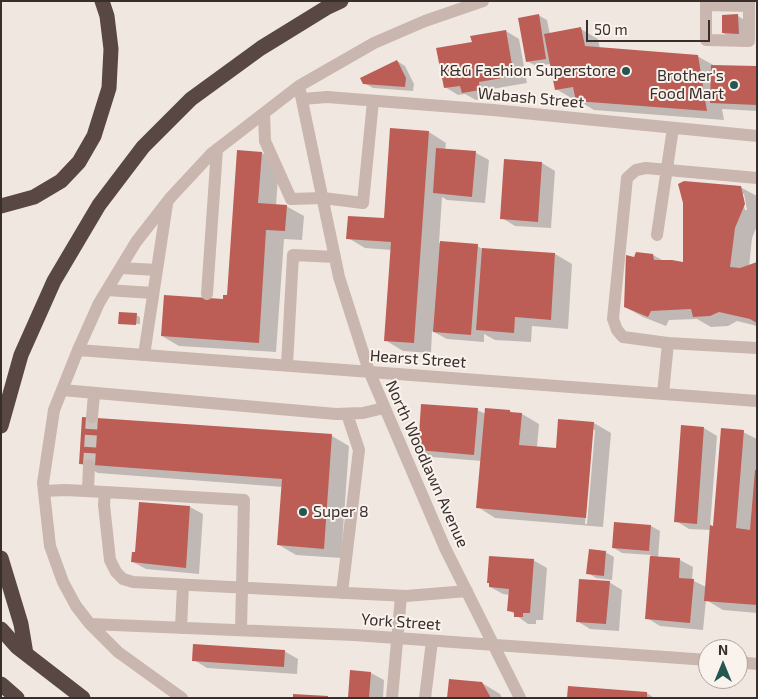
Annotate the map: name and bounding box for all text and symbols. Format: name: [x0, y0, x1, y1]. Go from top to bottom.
scale bar: [588, 10, 712, 42]
text: 50 m: [594, 20, 628, 38]
place label: K&G Fashion Superstore: [440, 61, 616, 81]
marker: K&G Fashion Superstore: [620, 65, 632, 77]
place label: Brother's Food Mart: [649, 66, 724, 104]
marker: Brother's Food Mart: [728, 79, 740, 91]
street label: Wabash Street: [477, 84, 585, 112]
street label: Hearst Street: [369, 346, 467, 372]
street label: North Woodlawn Avenue: [381, 377, 473, 551]
place label: Super 8: [313, 502, 369, 522]
marker: Super 8: [297, 506, 309, 518]
street label: York Street: [361, 610, 441, 634]
north arrow: [698, 639, 748, 689]
text: N: [718, 641, 728, 658]

